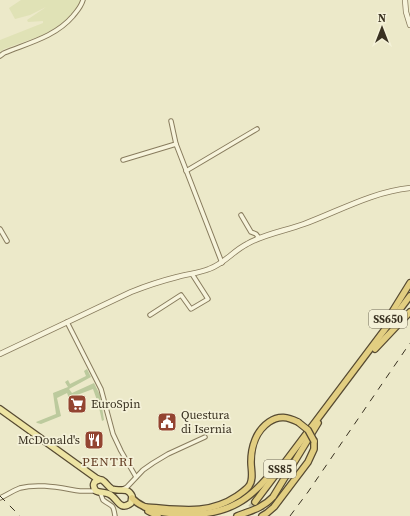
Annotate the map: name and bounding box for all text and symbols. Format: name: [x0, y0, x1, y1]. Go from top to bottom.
north arrow: [362, 8, 402, 48]
text: N: [378, 11, 386, 26]
road number: SS650: [369, 310, 407, 328]
supermarket icon: EuroSpin: [66, 393, 88, 415]
place label: EuroSpin: [91, 396, 140, 412]
place label: Questura di Isernia: [181, 407, 233, 437]
public building icon: Questura di Isernia: [156, 411, 178, 433]
restaurant icon: McDonald's: [83, 429, 105, 451]
place label: McDonald's: [18, 432, 80, 448]
district label: PENTRI: [82, 453, 134, 470]
road number: SS85: [264, 460, 296, 478]

